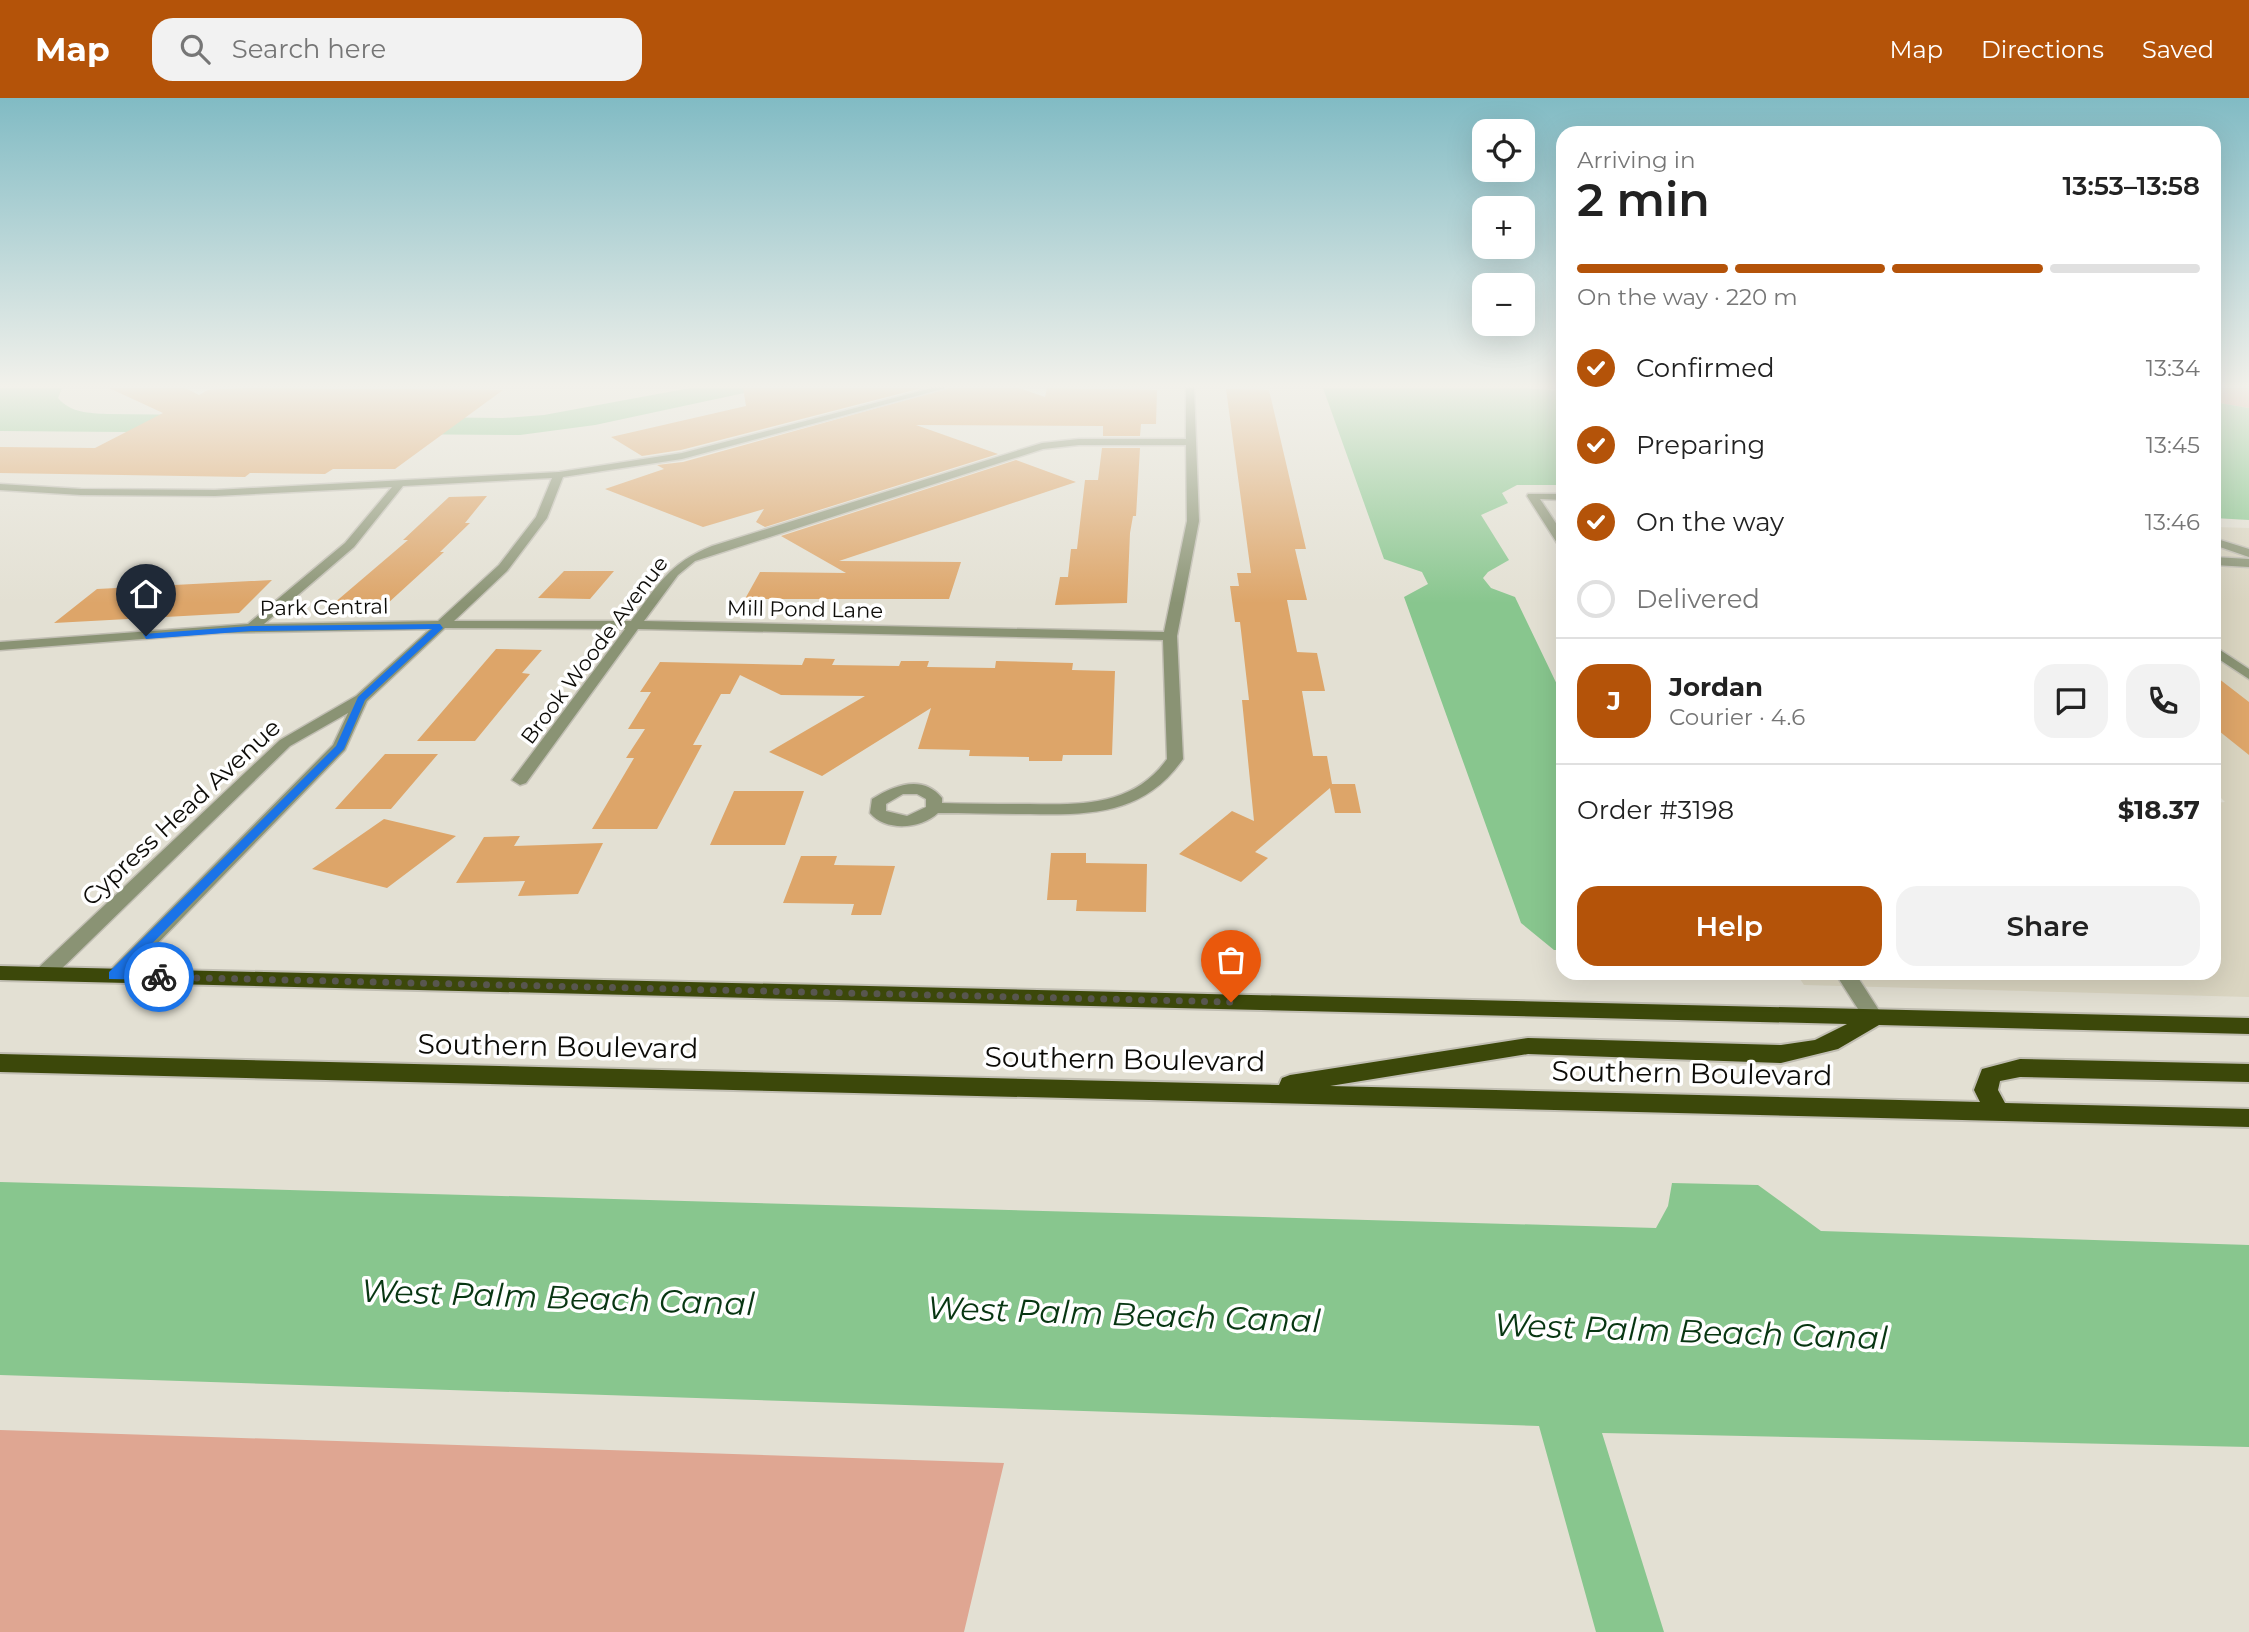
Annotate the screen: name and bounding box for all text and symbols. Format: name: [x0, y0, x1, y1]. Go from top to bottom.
search box: [152, 18, 642, 81]
text: Map: [35, 29, 110, 69]
icon: search: [176, 30, 214, 68]
text: Search here: [232, 33, 386, 65]
text: Map: [1890, 35, 1943, 64]
text: Directions: [1981, 35, 2104, 64]
text: Saved: [2142, 35, 2214, 64]
map controls: [1472, 119, 1535, 336]
button: locate: [1472, 119, 1535, 182]
text: Arriving in: [1577, 146, 1696, 174]
text: 13:53–13:58: [2062, 170, 2200, 202]
text: 2 min: [1577, 171, 1710, 228]
button: +: [1472, 196, 1535, 259]
button: −: [1472, 273, 1535, 336]
text: On the way · 220 m: [1577, 283, 1798, 311]
icon: check: [1577, 349, 1615, 387]
text: Confirmed: [1636, 352, 1775, 384]
text: 13:34: [2146, 354, 2200, 382]
icon: check: [1577, 426, 1615, 464]
text: Preparing: [1636, 429, 1765, 461]
text: 13:45: [2146, 431, 2200, 459]
icon: check: [1577, 503, 1615, 541]
text: On the way: [1636, 506, 1784, 538]
text: 13:46: [2145, 508, 2200, 536]
street label: Brook Woode Avenue: [515, 551, 673, 749]
pin: [116, 564, 176, 636]
icon: home: [127, 575, 165, 613]
text: Delivered: [1636, 583, 1760, 615]
street label: Park Central: [259, 593, 389, 621]
street label: Mill Pond Lane: [727, 595, 883, 623]
button: chat: [2034, 664, 2108, 738]
button: phone: [2126, 664, 2200, 738]
text: Jordan: [1669, 671, 1763, 703]
text: J: [1607, 685, 1621, 717]
text: Courier · 4.6: [1669, 703, 1805, 731]
street label: Cypress Head Avenue: [76, 712, 286, 912]
text: Order #3198: [1577, 794, 1734, 826]
text: $18.37: [2118, 794, 2200, 826]
button: Help: [1577, 886, 1882, 966]
button: Share: [1896, 886, 2200, 966]
pin: [1201, 930, 1261, 1002]
icon: bag: [1212, 941, 1250, 979]
courier: [124, 942, 194, 1012]
icon: bike: [140, 958, 178, 996]
street label: Southern Boulevard: [417, 1027, 699, 1065]
street label: Southern Boulevard: [984, 1040, 1266, 1078]
street label: Southern Boulevard: [1551, 1054, 1833, 1092]
water label: West Palm Beach Canal: [361, 1271, 756, 1323]
water label: West Palm Beach Canal: [927, 1288, 1322, 1340]
water label: West Palm Beach Canal: [1494, 1305, 1889, 1357]

